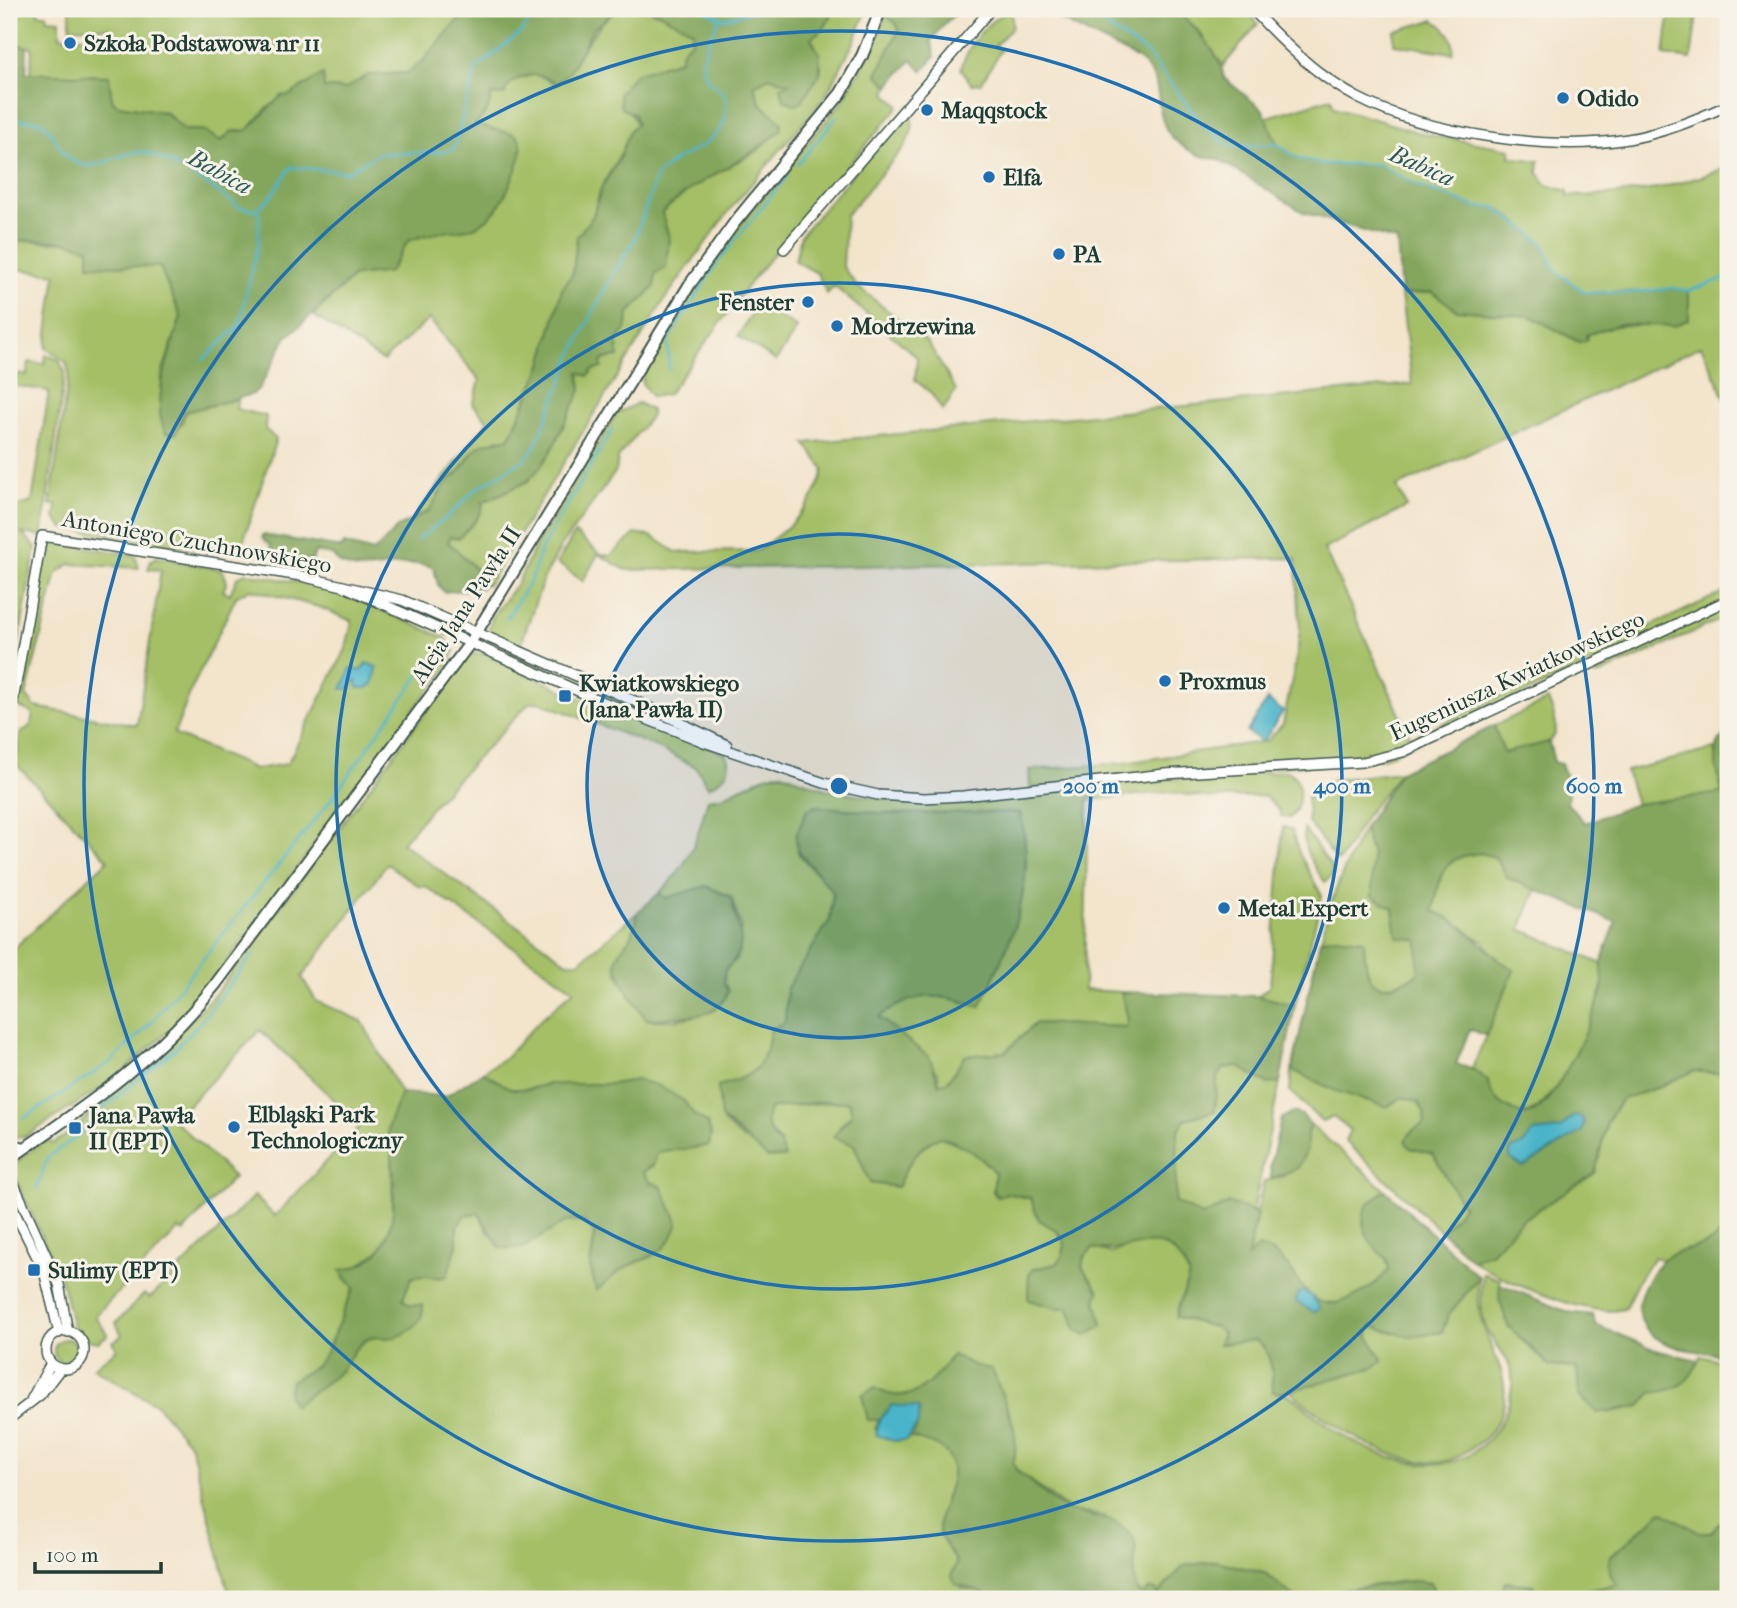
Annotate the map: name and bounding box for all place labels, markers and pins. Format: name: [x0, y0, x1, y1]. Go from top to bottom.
place label: Szkoła Podstawowa nr 11: [84, 30, 320, 57]
marker: Szkoła Podstawowa nr 11: [62, 35, 78, 51]
place label: Odido: [1577, 85, 1639, 112]
marker: Odido: [1555, 90, 1571, 106]
place label: Maqqstock: [941, 97, 1048, 124]
marker: Maqqstock: [919, 102, 935, 118]
place label: Elfa: [1003, 164, 1043, 191]
marker: Elfa: [981, 169, 997, 185]
place label: PA: [1073, 241, 1102, 268]
marker: PA: [1051, 246, 1067, 262]
place label: Fenster: [718, 289, 795, 316]
marker: Fenster: [800, 294, 816, 310]
place label: Modrzewina: [851, 313, 976, 340]
marker: Modrzewina: [829, 318, 845, 334]
place label: Proxmus: [1179, 668, 1267, 695]
place label: Kwiatkowskiego (Jana Pawła II): [579, 670, 739, 723]
marker: Proxmus: [1157, 673, 1173, 689]
marker: Kwiatkowskiego (Jana Pawła II): [557, 688, 573, 704]
centre of rings: [827, 774, 851, 798]
place label: Metal Expert: [1238, 895, 1369, 922]
marker: Metal Expert: [1216, 900, 1232, 916]
place label: Elbląski Park Technologiczny: [247, 1101, 404, 1154]
place label: Jana Pawła II (EPT): [87, 1102, 196, 1155]
marker: Elbląski Park Technologiczny: [226, 1119, 242, 1135]
marker: Jana Pawła II (EPT): [67, 1120, 83, 1136]
place label: Sulimy (EPT): [48, 1257, 178, 1284]
marker: Sulimy (EPT): [26, 1262, 42, 1278]

